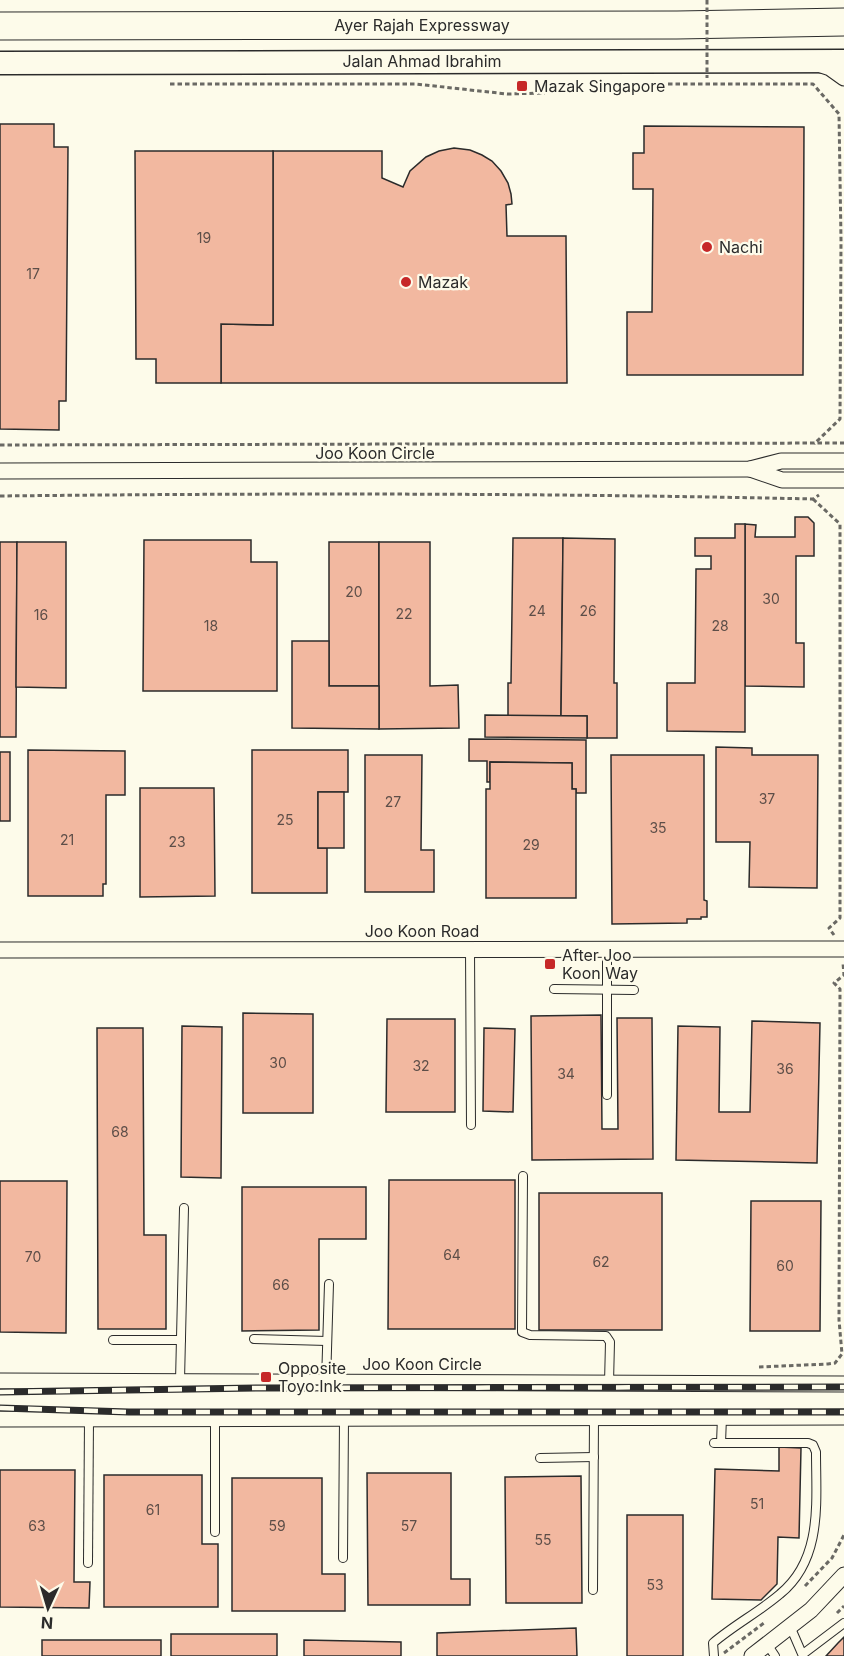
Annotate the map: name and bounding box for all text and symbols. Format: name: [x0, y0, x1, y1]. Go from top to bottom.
street label: Ayer Rajah Expressway: [334, 15, 510, 35]
street label: Jalan Ahmad Ibrahim: [342, 51, 502, 71]
place label: Mazak Singapore: [534, 76, 665, 96]
marker: Mazak Singapore: [515, 79, 529, 93]
house number: 19: [197, 229, 211, 246]
place label: Nachi: [719, 237, 763, 257]
marker: Nachi: [700, 240, 714, 254]
house number: 17: [26, 265, 40, 282]
place label: Mazak: [418, 272, 468, 292]
marker: Mazak: [399, 275, 413, 289]
street label: Joo Koon Circle: [315, 443, 435, 463]
house number: 20: [345, 583, 363, 600]
house number: 30: [762, 590, 780, 607]
house number: 24: [528, 602, 546, 619]
house number: 26: [579, 602, 597, 619]
house number: 22: [395, 605, 413, 622]
house number: 16: [34, 606, 48, 623]
house number: 18: [204, 617, 218, 634]
house number: 28: [711, 617, 729, 634]
house number: 37: [759, 790, 775, 807]
house number: 27: [385, 793, 401, 810]
house number: 25: [276, 811, 294, 828]
house number: 35: [649, 819, 667, 836]
house number: 21: [60, 831, 74, 848]
house number: 23: [168, 833, 186, 850]
house number: 29: [522, 836, 540, 853]
street label: Joo Koon Road: [365, 921, 479, 941]
place label: After Joo Koon Way: [562, 945, 638, 983]
marker: After Joo Koon Way: [543, 957, 557, 971]
house number: 30: [269, 1054, 287, 1071]
house number: 32: [412, 1057, 430, 1074]
house number: 36: [776, 1060, 794, 1077]
house number: 34: [557, 1065, 575, 1082]
house number: 68: [111, 1123, 129, 1140]
house number: 64: [443, 1246, 461, 1263]
house number: 70: [25, 1248, 41, 1265]
house number: 62: [592, 1253, 610, 1270]
house number: 60: [776, 1257, 794, 1274]
house number: 66: [272, 1276, 290, 1293]
street label: Joo Koon Circle: [362, 1354, 482, 1374]
place label: Opposite Toyo Ink: [278, 1358, 346, 1396]
marker: Opposite Toyo Ink: [259, 1370, 273, 1384]
house number: 51: [750, 1495, 764, 1512]
house number: 61: [146, 1501, 160, 1518]
house number: 63: [28, 1517, 46, 1534]
house number: 59: [268, 1517, 286, 1534]
house number: 57: [401, 1517, 417, 1534]
house number: 55: [534, 1531, 552, 1548]
house number: 53: [646, 1576, 664, 1593]
north arrow: [18, 1578, 78, 1638]
text: N: [40, 1613, 54, 1633]

